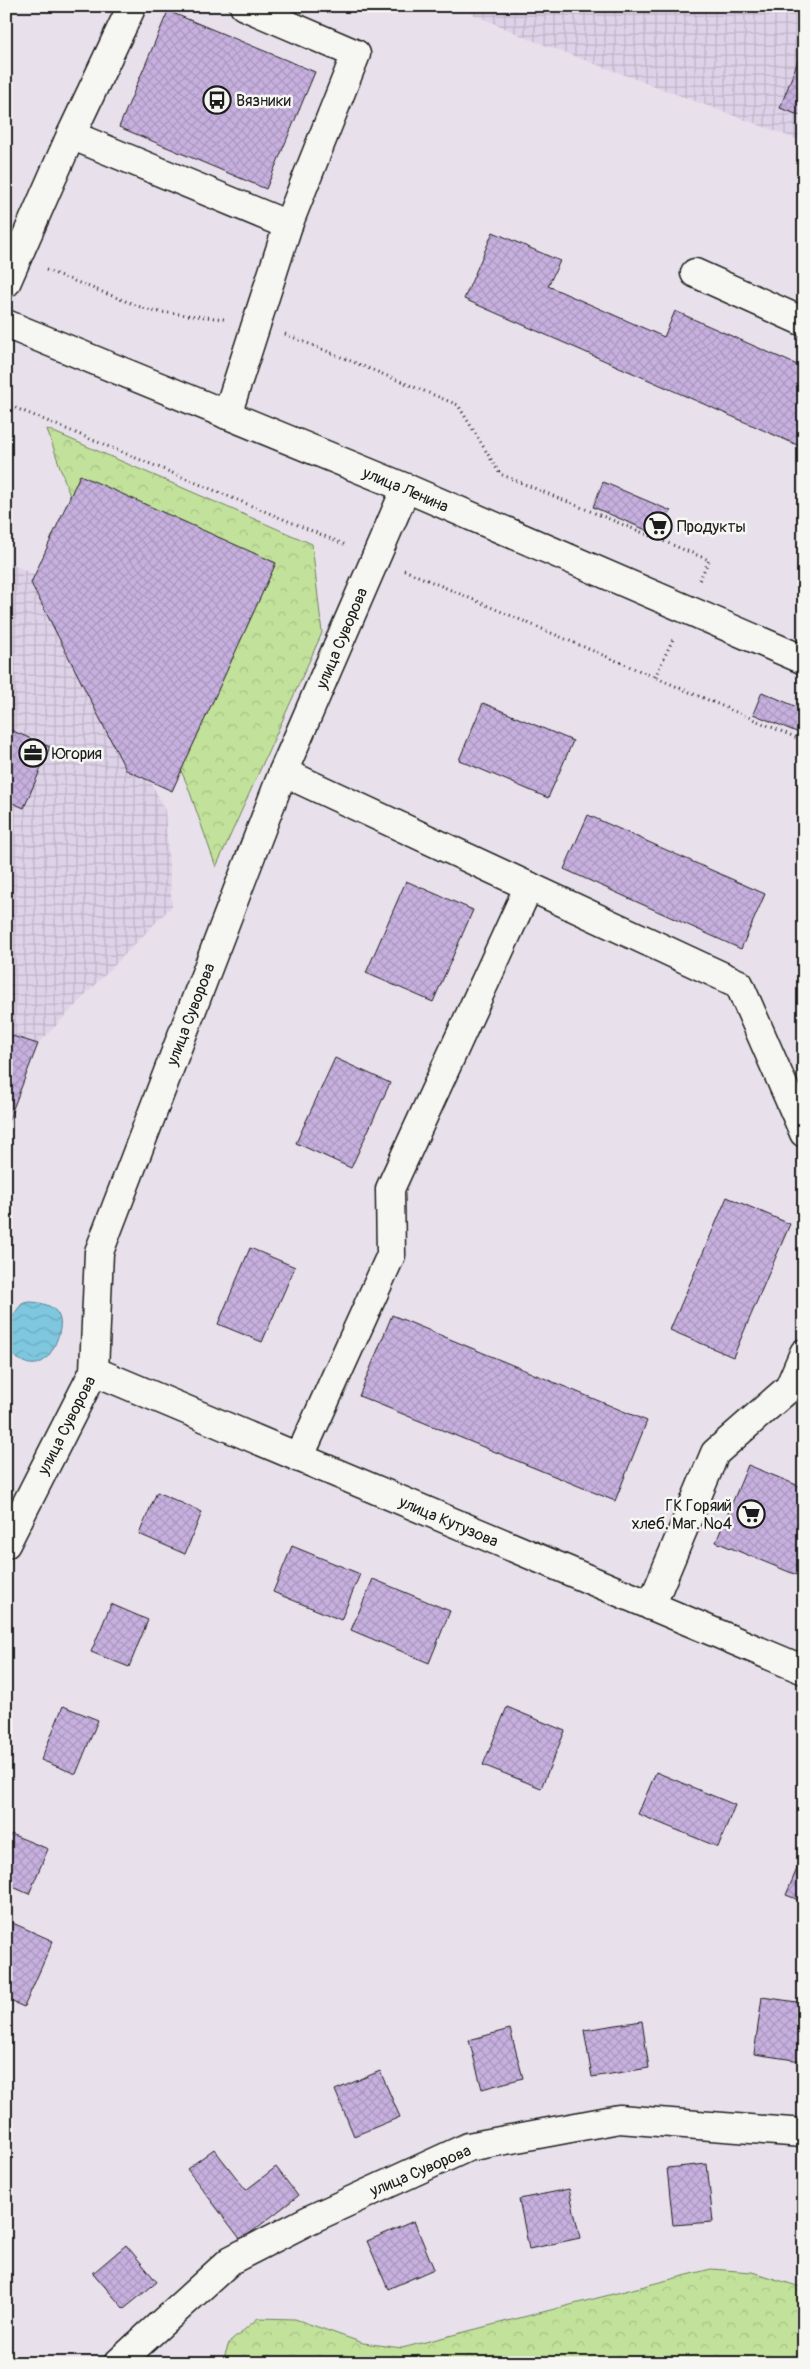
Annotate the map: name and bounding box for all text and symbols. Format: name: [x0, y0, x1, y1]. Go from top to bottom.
bus stop icon: Вязники: [202, 85, 232, 115]
place label: Вязники: [236, 91, 291, 111]
street label: улица Ленина: [359, 462, 452, 517]
supermarket icon: Продукты: [643, 511, 673, 541]
place label: Продукты: [677, 517, 746, 537]
street label: улица Суворова: [311, 585, 372, 693]
office icon: Югория: [18, 738, 48, 768]
place label: Югория: [52, 744, 102, 764]
street label: улица Суворова: [162, 960, 220, 1069]
street label: улица Суворова: [33, 1373, 100, 1479]
street label: улица Кутузова: [395, 1492, 501, 1552]
place label: ГК Горяий хлеб. Маг. №4: [631, 1496, 732, 1534]
supermarket icon: ГК Горяий хлеб. Маг. №4: [736, 1499, 766, 1529]
street label: улица Суворова: [366, 2141, 474, 2202]

